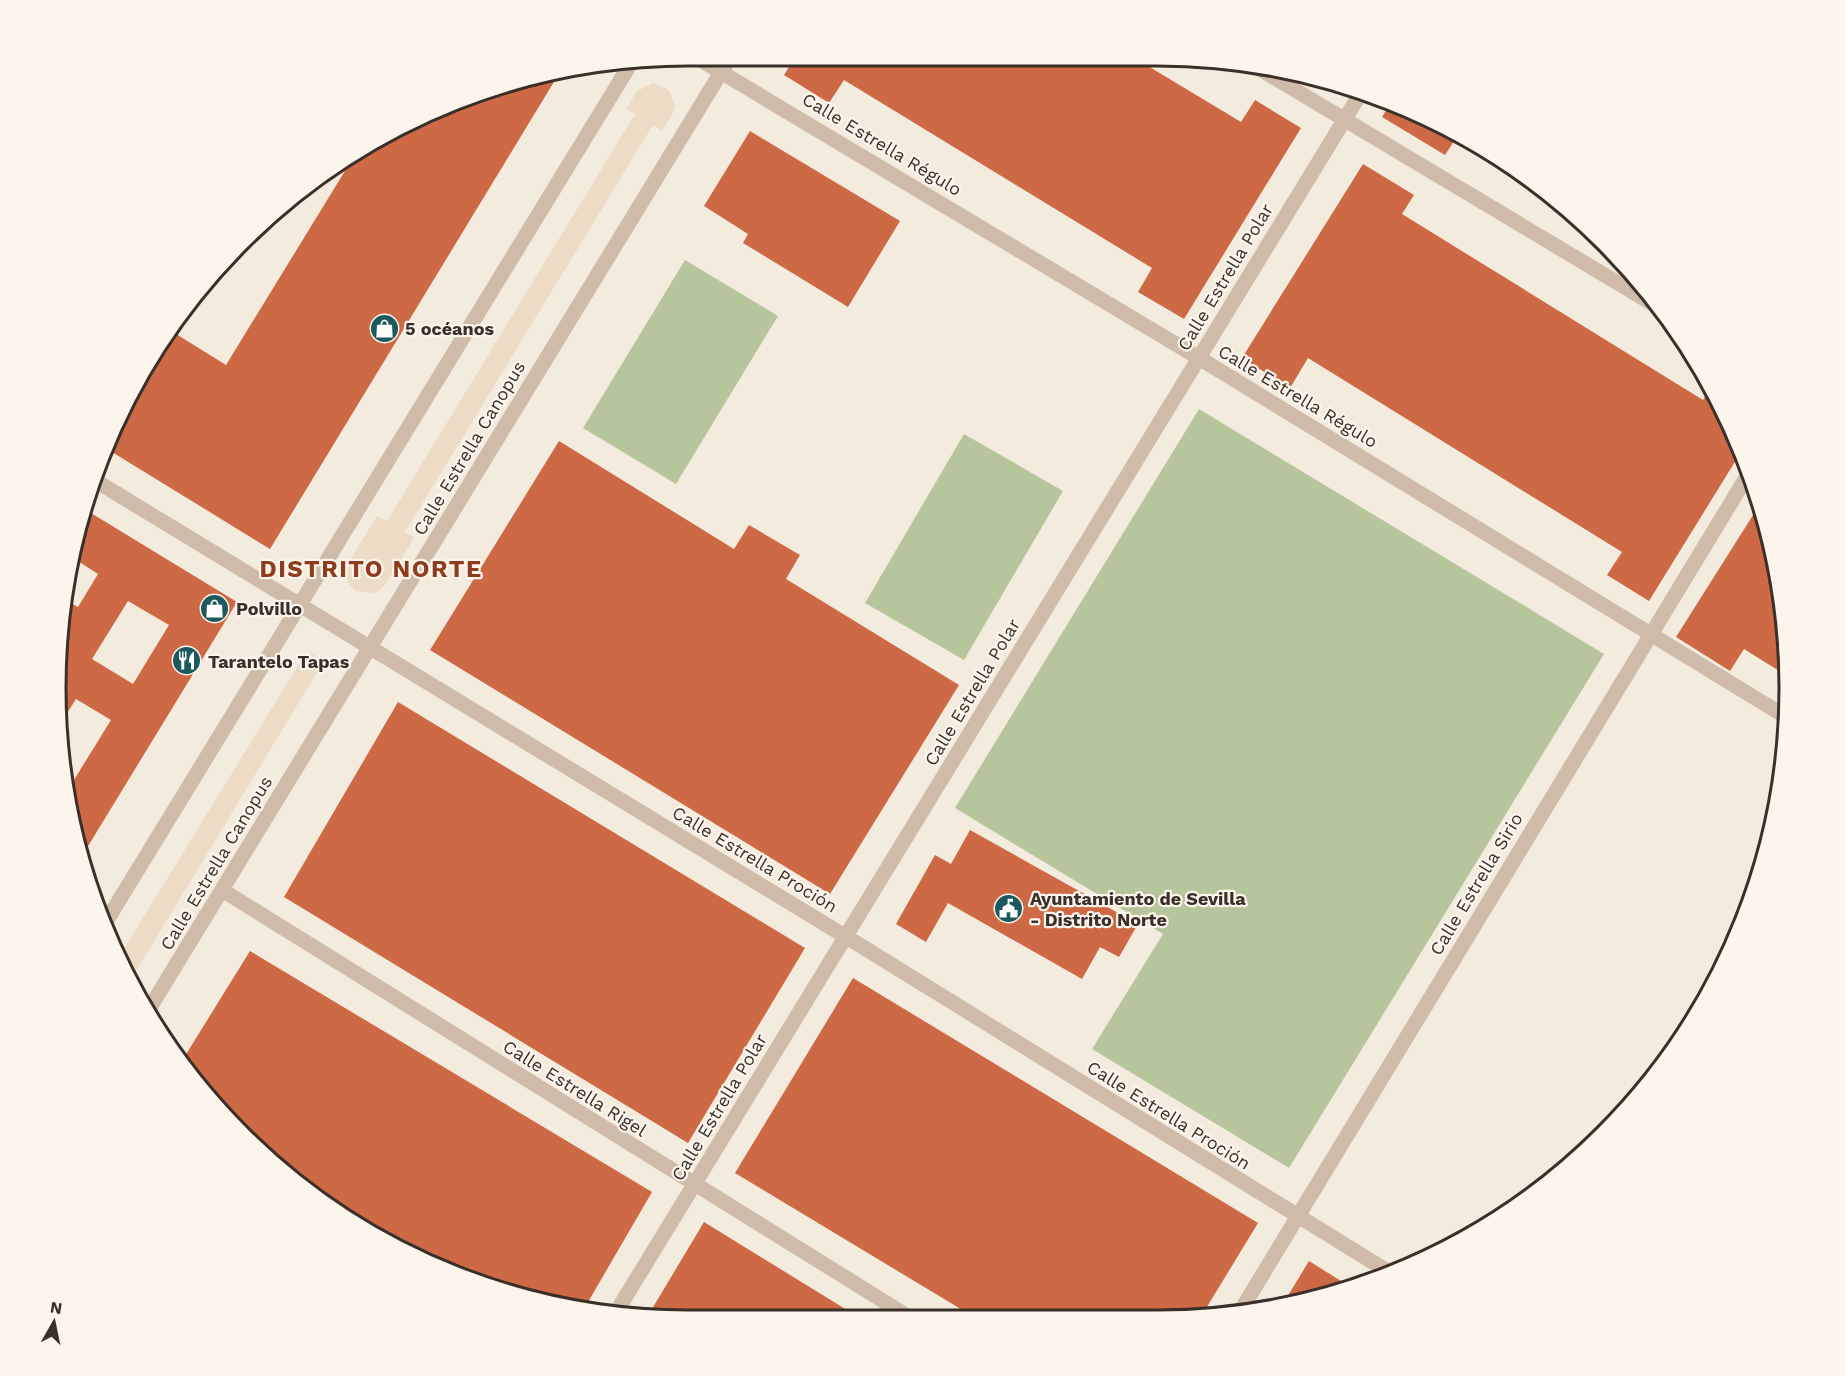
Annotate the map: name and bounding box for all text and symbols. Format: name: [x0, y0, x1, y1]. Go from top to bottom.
street label: Calle Estrella Régulo: [799, 88, 965, 200]
street label: Calle Estrella Polar: [1173, 200, 1277, 354]
shop icon: 5 océanos: [368, 312, 400, 344]
place label: 5 océanos: [405, 318, 494, 339]
street label: Calle Estrella Régulo: [1215, 340, 1381, 452]
street label: Calle Estrella Canopus: [409, 357, 529, 539]
district label: DISTRITO NORTE: [259, 555, 483, 583]
shop icon: Polvillo: [199, 592, 231, 624]
place label: Polvillo: [236, 598, 302, 619]
street label: Calle Estrella Polar: [920, 615, 1024, 769]
restaurant icon: Tarantelo Tapas: [171, 645, 203, 677]
place label: Tarantelo Tapas: [208, 651, 350, 672]
street label: Calle Estrella Canopus: [156, 772, 276, 954]
street label: Calle Estrella Proción: [669, 801, 841, 917]
street label: Calle Estrella Sirio: [1425, 809, 1527, 959]
place label: Ayuntamiento de Sevilla - Distrito Norte: [1030, 888, 1246, 930]
public building icon: Ayuntamiento de Sevilla - Distrito Norte: [993, 892, 1025, 924]
street label: Calle Estrella Polar: [667, 1030, 771, 1184]
street label: Calle Estrella Rigel: [499, 1035, 651, 1141]
street label: Calle Estrella Proción: [1083, 1056, 1255, 1174]
north arrow: [24, 1292, 84, 1352]
text: N: [49, 1297, 64, 1318]

